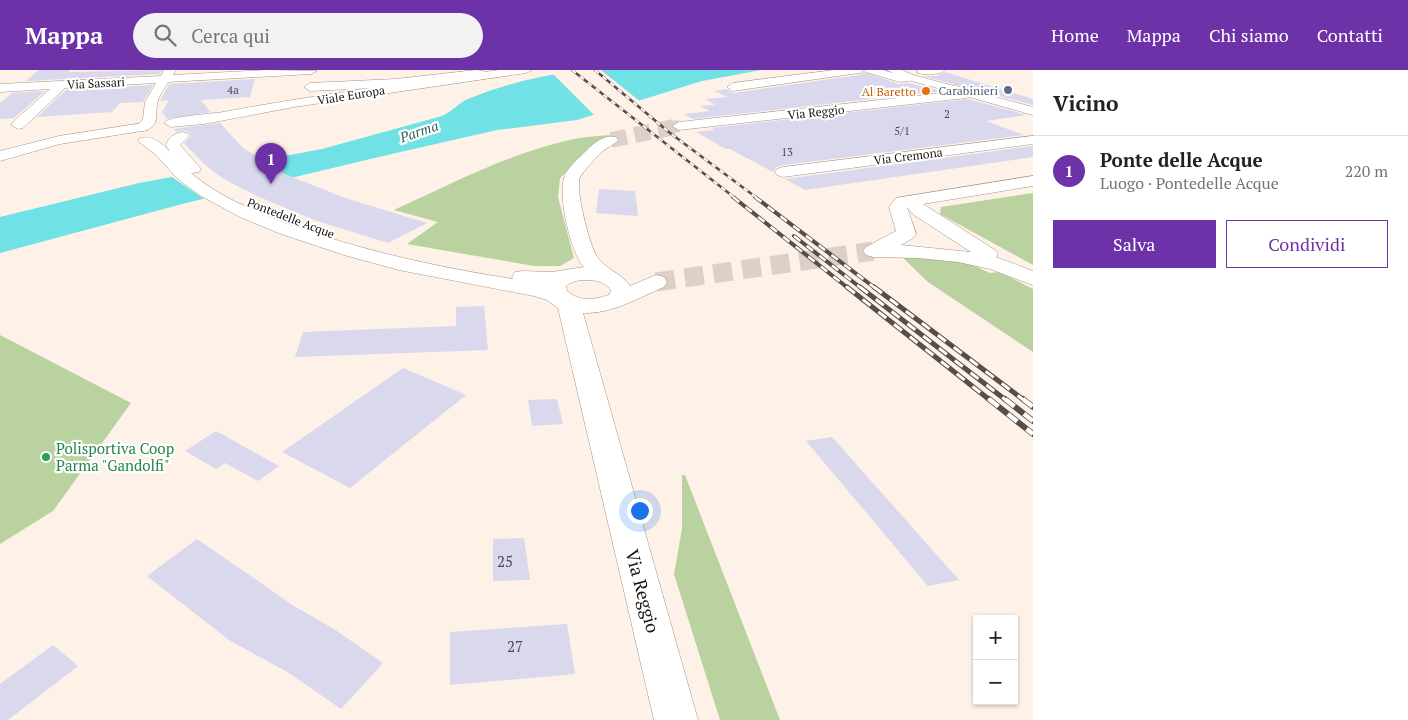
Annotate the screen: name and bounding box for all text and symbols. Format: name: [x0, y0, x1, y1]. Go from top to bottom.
search box: [133, 13, 483, 58]
text: Mappa: [25, 19, 103, 51]
icon: search: [151, 21, 179, 49]
text: Cerca qui: [191, 23, 270, 48]
text: Home: [1051, 23, 1099, 47]
text: Mappa: [1127, 23, 1181, 47]
text: Chi siamo: [1209, 23, 1289, 47]
text: Contatti: [1317, 23, 1383, 47]
street label: Via Sassari: [67, 74, 126, 92]
street label: Viale Europa: [316, 82, 386, 108]
house number: 4a: [227, 83, 239, 97]
place label: Carabinieri: [938, 83, 998, 98]
place label: Al Baretto: [862, 84, 916, 99]
marker: Carabinieri: [1002, 84, 1014, 96]
marker: Al Baretto: [920, 85, 932, 97]
text: Vicino: [1053, 89, 1119, 117]
street label: Via Reggio: [787, 102, 846, 122]
house number: 2: [944, 107, 950, 121]
water label: Parma: [396, 116, 441, 147]
house number: 5/1: [894, 124, 910, 138]
pin: 1: [255, 143, 287, 184]
street label: Via Cremona: [873, 144, 943, 168]
house number: 13: [781, 145, 793, 159]
text: Ponte delle Acque: [1100, 147, 1263, 172]
text: 1: [1064, 160, 1074, 182]
text: 220 m: [1345, 160, 1388, 182]
text: Luogo · Pontedelle Acque: [1100, 172, 1279, 194]
street label: Pontedelle Acque: [245, 194, 337, 242]
button: Salva: [1053, 220, 1216, 268]
button: Condividi: [1226, 220, 1388, 268]
place label: Polisportiva Coop Parma "Gandolfi": [56, 438, 174, 475]
marker: Polisportiva Coop Parma "Gandolfi": [40, 451, 52, 463]
your location: [627, 498, 653, 524]
street label: Via Reggio: [620, 547, 666, 636]
house number: 25: [497, 551, 513, 571]
map controls: [973, 615, 1018, 705]
button: +: [973, 615, 1018, 660]
house number: 27: [507, 636, 523, 656]
button: −: [973, 660, 1018, 705]

